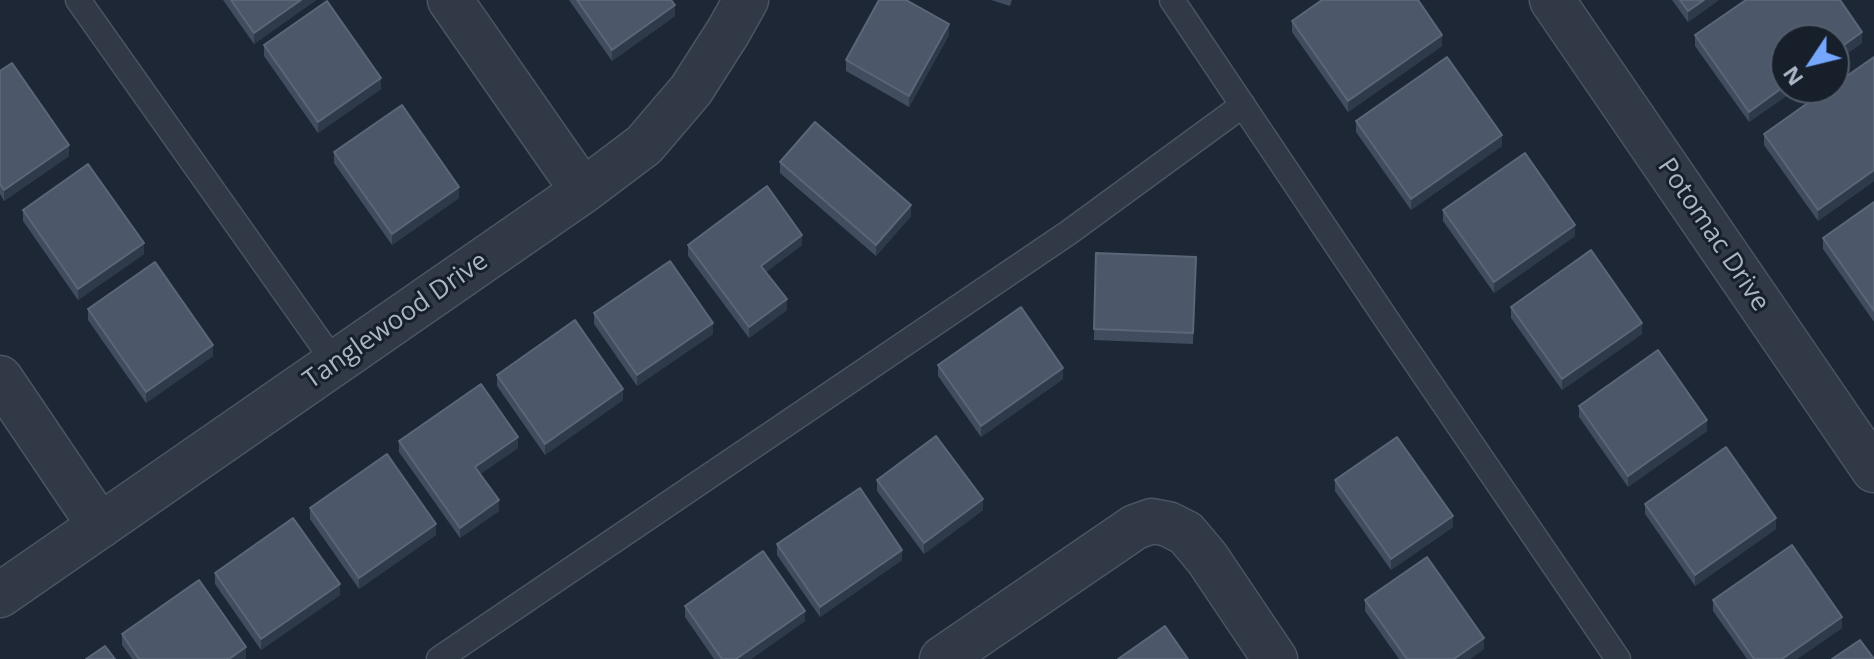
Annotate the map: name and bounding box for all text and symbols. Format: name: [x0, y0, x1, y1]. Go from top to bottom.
north arrow: [1770, 24, 1850, 104]
text: N: [1775, 61, 1809, 93]
street label: Potomac Drive: [1650, 153, 1776, 317]
street label: Tanglewood Drive: [298, 246, 494, 396]

